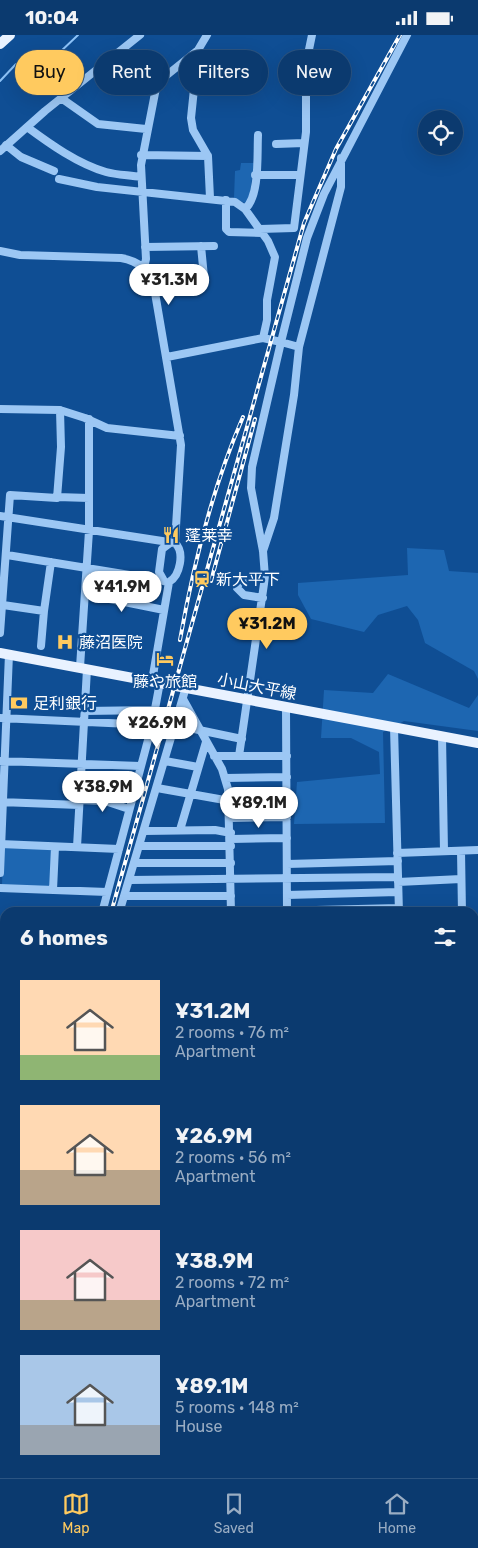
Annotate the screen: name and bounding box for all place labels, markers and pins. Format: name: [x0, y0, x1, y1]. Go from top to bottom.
pin: ¥31.3M: [128, 263, 210, 306]
restaurant icon: 蓬莱幸: [161, 525, 181, 545]
place label: 蓬莱幸: [185, 526, 233, 545]
station icon: 新大平下: [192, 569, 212, 589]
place label: 新大平下: [216, 570, 280, 589]
pin: ¥41.9M: [81, 571, 163, 613]
pin: ¥31.2M: [226, 607, 308, 650]
hospital icon: 藤沼医院: [55, 632, 75, 652]
place label: 藤沼医院: [79, 633, 143, 652]
hotel icon: 藤や旅館: [155, 649, 175, 669]
place label: 藤や旅館: [133, 672, 197, 691]
bank icon: 足利銀行: [9, 693, 29, 713]
place label: 足利銀行: [33, 694, 97, 713]
pin: ¥26.9M: [116, 707, 198, 749]
pin: ¥38.9M: [62, 771, 144, 813]
pin: ¥89.1M: [218, 787, 300, 829]

